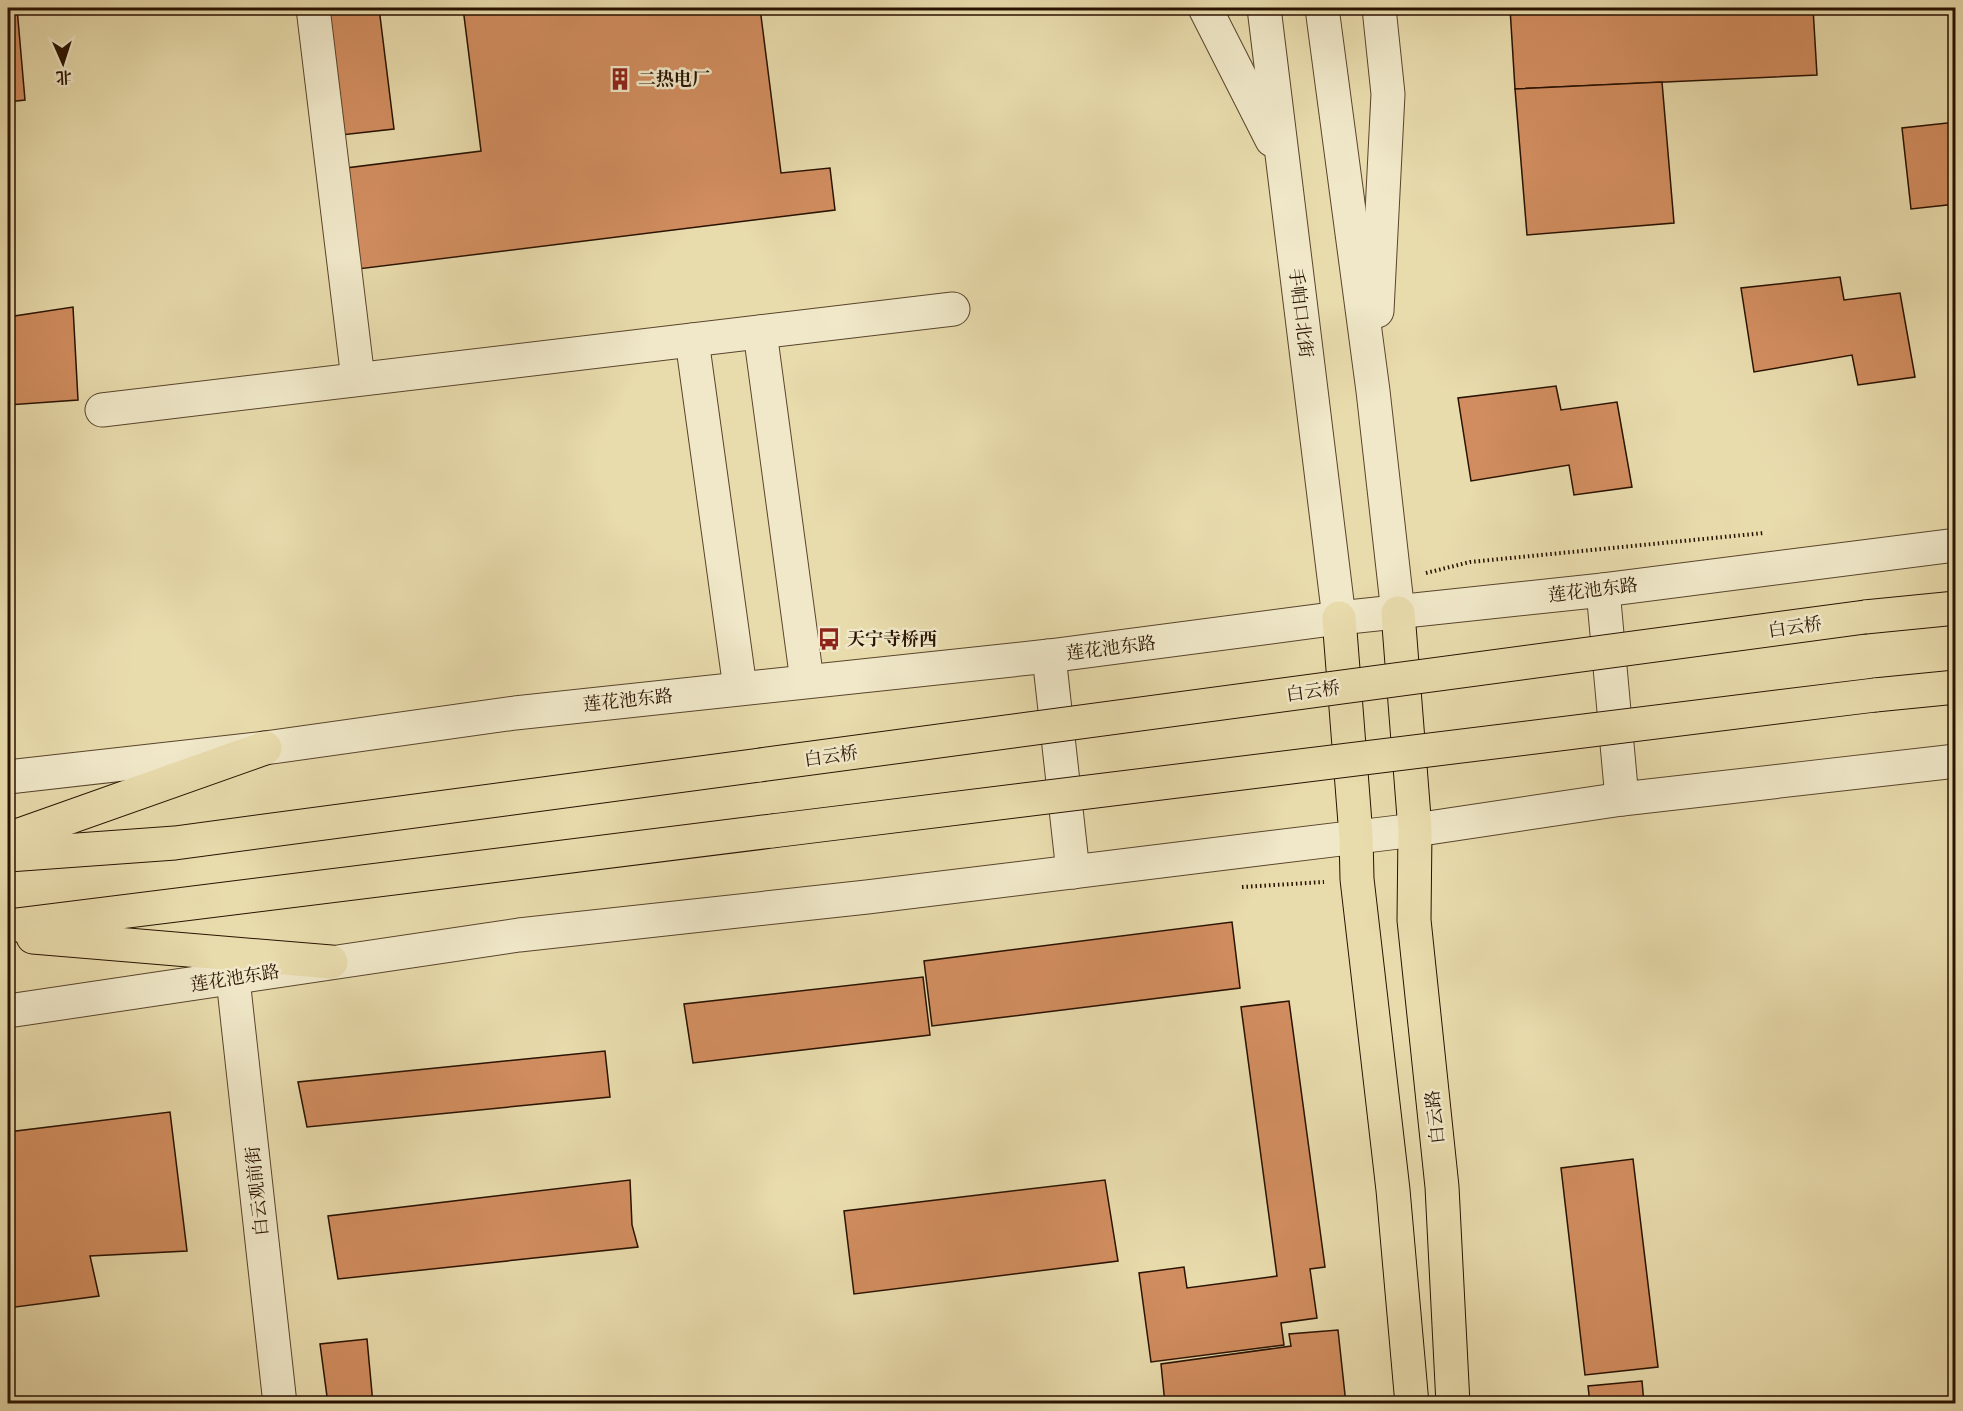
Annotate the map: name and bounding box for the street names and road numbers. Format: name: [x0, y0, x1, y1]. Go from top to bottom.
street label: 手帕口北街: [1282, 267, 1317, 359]
street label: 莲花池东路: [1547, 574, 1639, 609]
street label: 白云桥: [1767, 612, 1824, 645]
street label: 莲花池东路: [1065, 632, 1157, 667]
street label: 白云桥: [1285, 676, 1342, 709]
street label: 莲花池东路: [582, 684, 674, 719]
street label: 白云桥: [803, 741, 860, 774]
street label: 莲花池东路: [189, 960, 282, 999]
street label: 白云路: [1421, 1089, 1452, 1145]
street label: 白云观前街: [241, 1145, 276, 1237]

